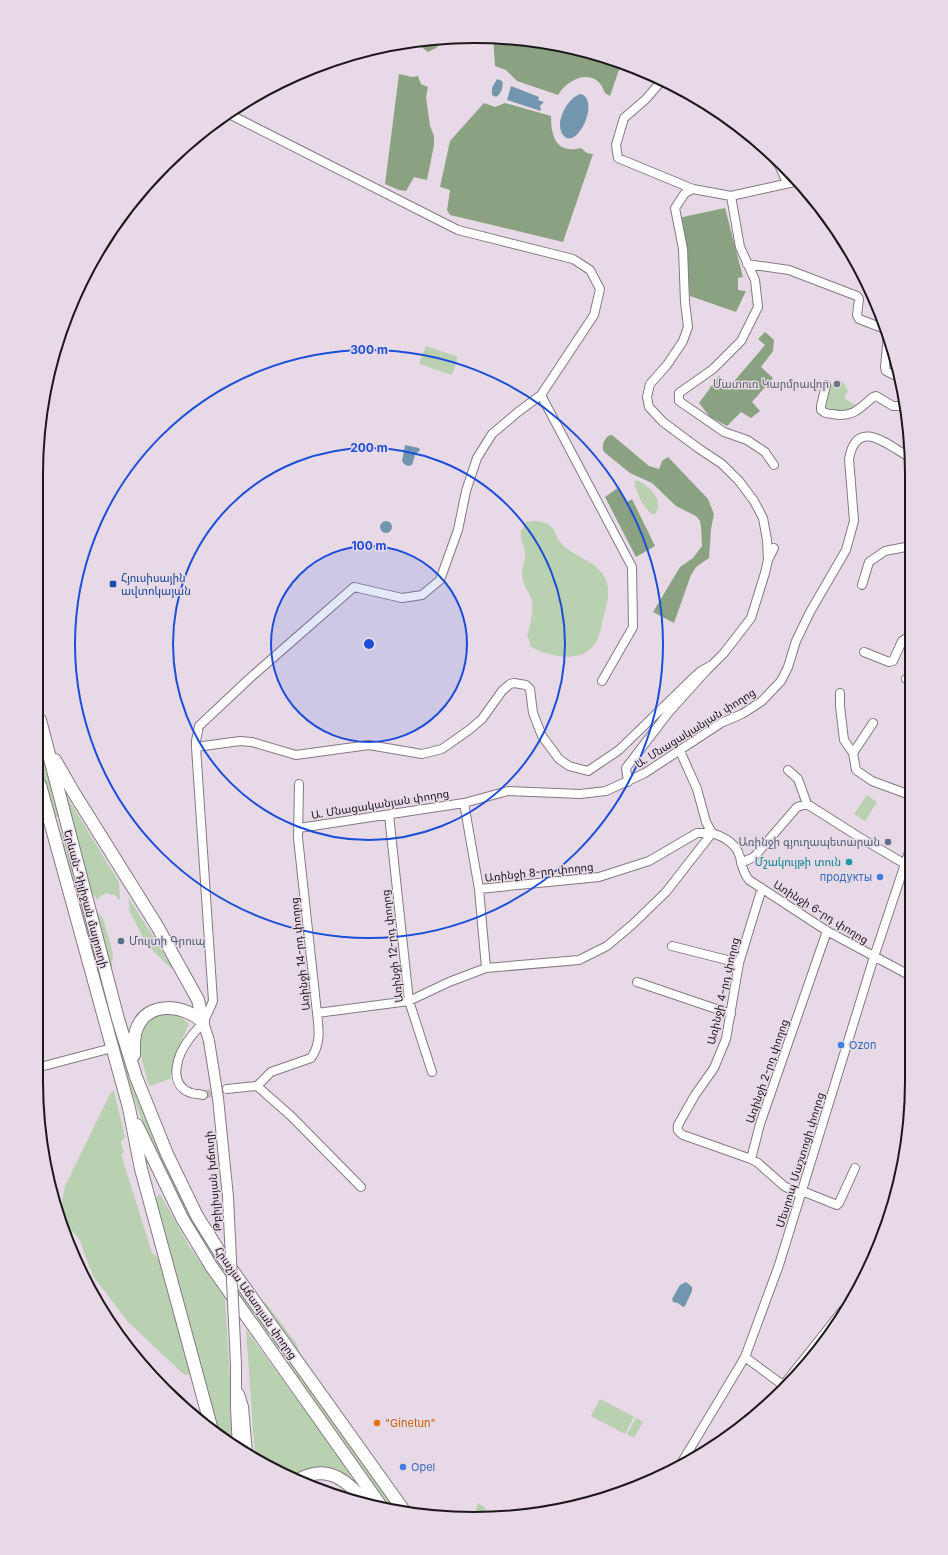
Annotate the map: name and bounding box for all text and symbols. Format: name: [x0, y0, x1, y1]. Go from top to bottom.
text: 300 m: [350, 342, 388, 357]
place label: Մատուռ Կարմրավոր: [713, 377, 829, 391]
marker: Մատուռ Կարմրավոր: [832, 379, 842, 389]
text: 200 m: [350, 440, 388, 455]
text: 100 m: [351, 538, 387, 553]
place label: Հյուսիսային ավտոկայան: [121, 571, 191, 598]
marker: Հյուսիսային ավտոկայան: [108, 579, 118, 589]
centre of rings: [362, 637, 376, 651]
street label: Ա. Մնացականյան փողոց: [632, 685, 758, 771]
street label: Ա. Մնացականյան փողոց: [310, 786, 450, 822]
street label: Երևան-Դիլիջան մայրուղի: [61, 828, 111, 970]
place label: Առինջի գյուղապետարան: [739, 835, 880, 849]
marker: Առինջի գյուղապետարան: [883, 837, 893, 847]
place label: Մշակույթի տուն: [755, 855, 841, 869]
marker: Մշակույթի տուն: [844, 857, 854, 867]
street label: Առինջի 8-րդ փողոց: [484, 859, 594, 885]
place label: продукты: [820, 870, 872, 884]
marker: продукты: [875, 872, 885, 882]
street label: Առինջի 6-րդ փողոց: [771, 877, 871, 947]
street label: Առինջի 12-րդ փողոց: [378, 889, 406, 1003]
street label: Առինջի 14-րդ փողոց: [287, 897, 313, 1011]
place label: Մուլտի Գրուպ: [129, 934, 205, 948]
marker: Մուլտի Գրուպ: [116, 936, 126, 946]
street label: Առինջի 4-րդ փողոց: [704, 936, 742, 1046]
street label: Առինջի 2-րդ փողոց: [743, 1017, 791, 1125]
place label: Ozon: [849, 1038, 876, 1052]
marker: Ozon: [836, 1040, 846, 1050]
street label: Մեսրոպ Մաշտոցի փողոց: [773, 1091, 827, 1229]
street label: Թբիլիսյան խճուղի: [202, 1130, 224, 1232]
street label: Հրաչյա Աճառյան փողոց: [212, 1244, 300, 1362]
place label: "Ginetun": [385, 1416, 436, 1430]
marker: "Ginetun": [372, 1418, 382, 1428]
place label: Opel: [411, 1460, 435, 1474]
marker: Opel: [398, 1462, 408, 1472]

